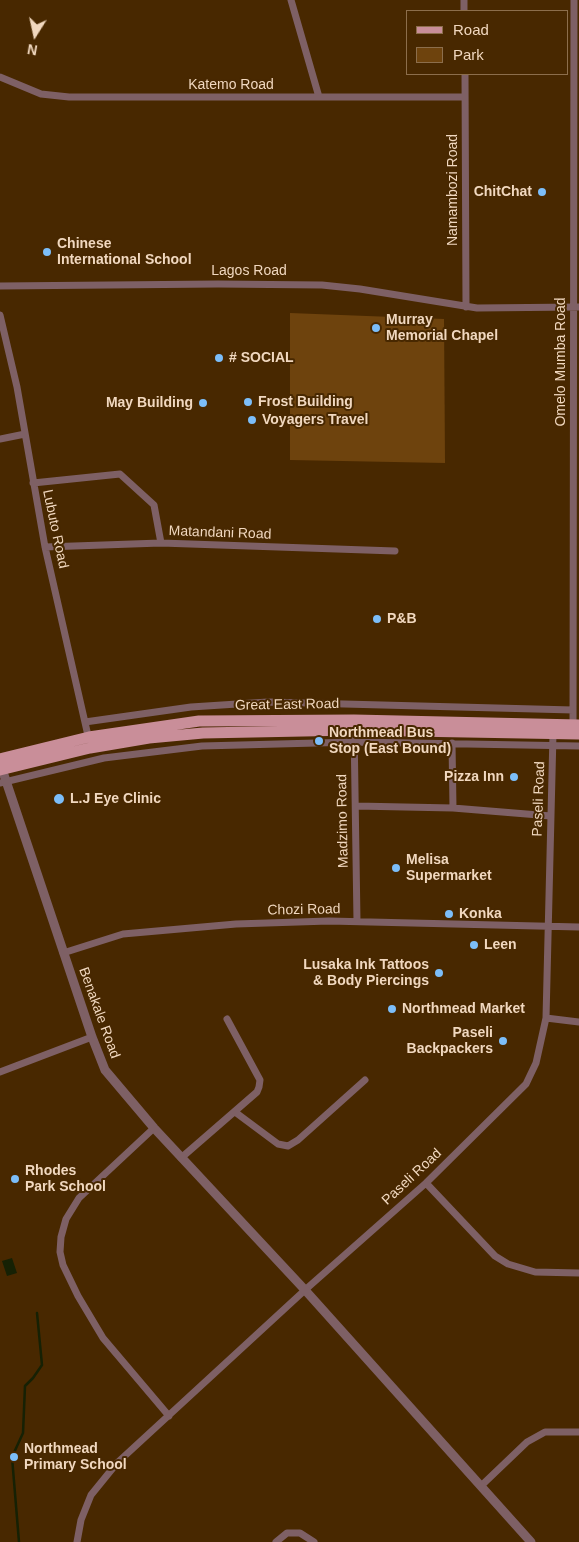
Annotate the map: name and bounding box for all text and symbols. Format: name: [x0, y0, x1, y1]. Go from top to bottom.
north arrow: [10, 10, 60, 60]
legend: [406, 10, 569, 75]
text: Road: [453, 21, 489, 38]
text: N: [26, 41, 39, 59]
text: Park: [453, 46, 484, 63]
street label: Katemo Road: [188, 77, 274, 93]
street label: Namambozi Road: [445, 134, 461, 246]
place label: ChitChat: [474, 184, 532, 200]
marker: ChitChat: [536, 186, 548, 198]
place label: Chinese International School: [57, 236, 192, 268]
marker: Chinese International School: [41, 246, 53, 258]
street label: Lagos Road: [211, 263, 287, 279]
street label: Omelo Mumba Road: [553, 297, 569, 427]
place label: Murray Memorial Chapel: [386, 312, 498, 344]
marker: Murray Memorial Chapel: [370, 322, 382, 334]
place label: # SOCIAL: [229, 350, 294, 366]
marker: # SOCIAL: [213, 352, 225, 364]
place label: Frost Building: [258, 394, 353, 410]
place label: May Building: [106, 395, 193, 411]
marker: Frost Building: [242, 396, 254, 408]
marker: May Building: [197, 397, 209, 409]
place label: Voyagers Travel: [262, 412, 368, 428]
marker: Voyagers Travel: [246, 414, 258, 426]
street label: Lubuto Road: [38, 488, 72, 570]
street label: Matandani Road: [168, 523, 272, 543]
place label: P&B: [387, 611, 417, 627]
marker: P&B: [371, 613, 383, 625]
street label: Great East Road: [235, 696, 339, 714]
place label: Northmead Bus Stop (East Bound): [329, 725, 451, 758]
marker: Northmead Bus Stop (East Bound): [313, 735, 325, 747]
street label: Paseli Road: [529, 761, 549, 837]
place label: Pizza Inn: [444, 769, 504, 785]
marker: Pizza Inn: [508, 771, 520, 783]
street label: Madzimo Road: [334, 774, 352, 868]
place label: L.J Eye Clinic: [70, 791, 161, 807]
marker: L.J Eye Clinic: [52, 792, 66, 806]
place label: Melisa Supermarket: [406, 852, 492, 884]
marker: Melisa Supermarket: [390, 862, 402, 874]
street label: Chozi Road: [267, 901, 341, 919]
place label: Konka: [459, 906, 502, 922]
marker: Konka: [443, 908, 455, 920]
place label: Leen: [484, 937, 517, 953]
marker: Leen: [468, 939, 480, 951]
place label: Lusaka Ink Tattoos & Body Piercings: [303, 957, 429, 990]
street label: Benakale Road: [75, 965, 123, 1061]
marker: Lusaka Ink Tattoos & Body Piercings: [433, 967, 445, 979]
place label: Northmead Market: [402, 1001, 525, 1017]
marker: Northmead Market: [386, 1003, 398, 1015]
place label: Paseli Backpackers: [407, 1025, 493, 1058]
marker: Paseli Backpackers: [497, 1035, 509, 1047]
street label: Paseli Road: [379, 1145, 445, 1209]
place label: Rhodes Park School: [25, 1163, 106, 1196]
marker: Rhodes Park School: [9, 1173, 21, 1185]
place label: Northmead Primary School: [24, 1441, 127, 1474]
marker: Northmead Primary School: [8, 1451, 20, 1463]

